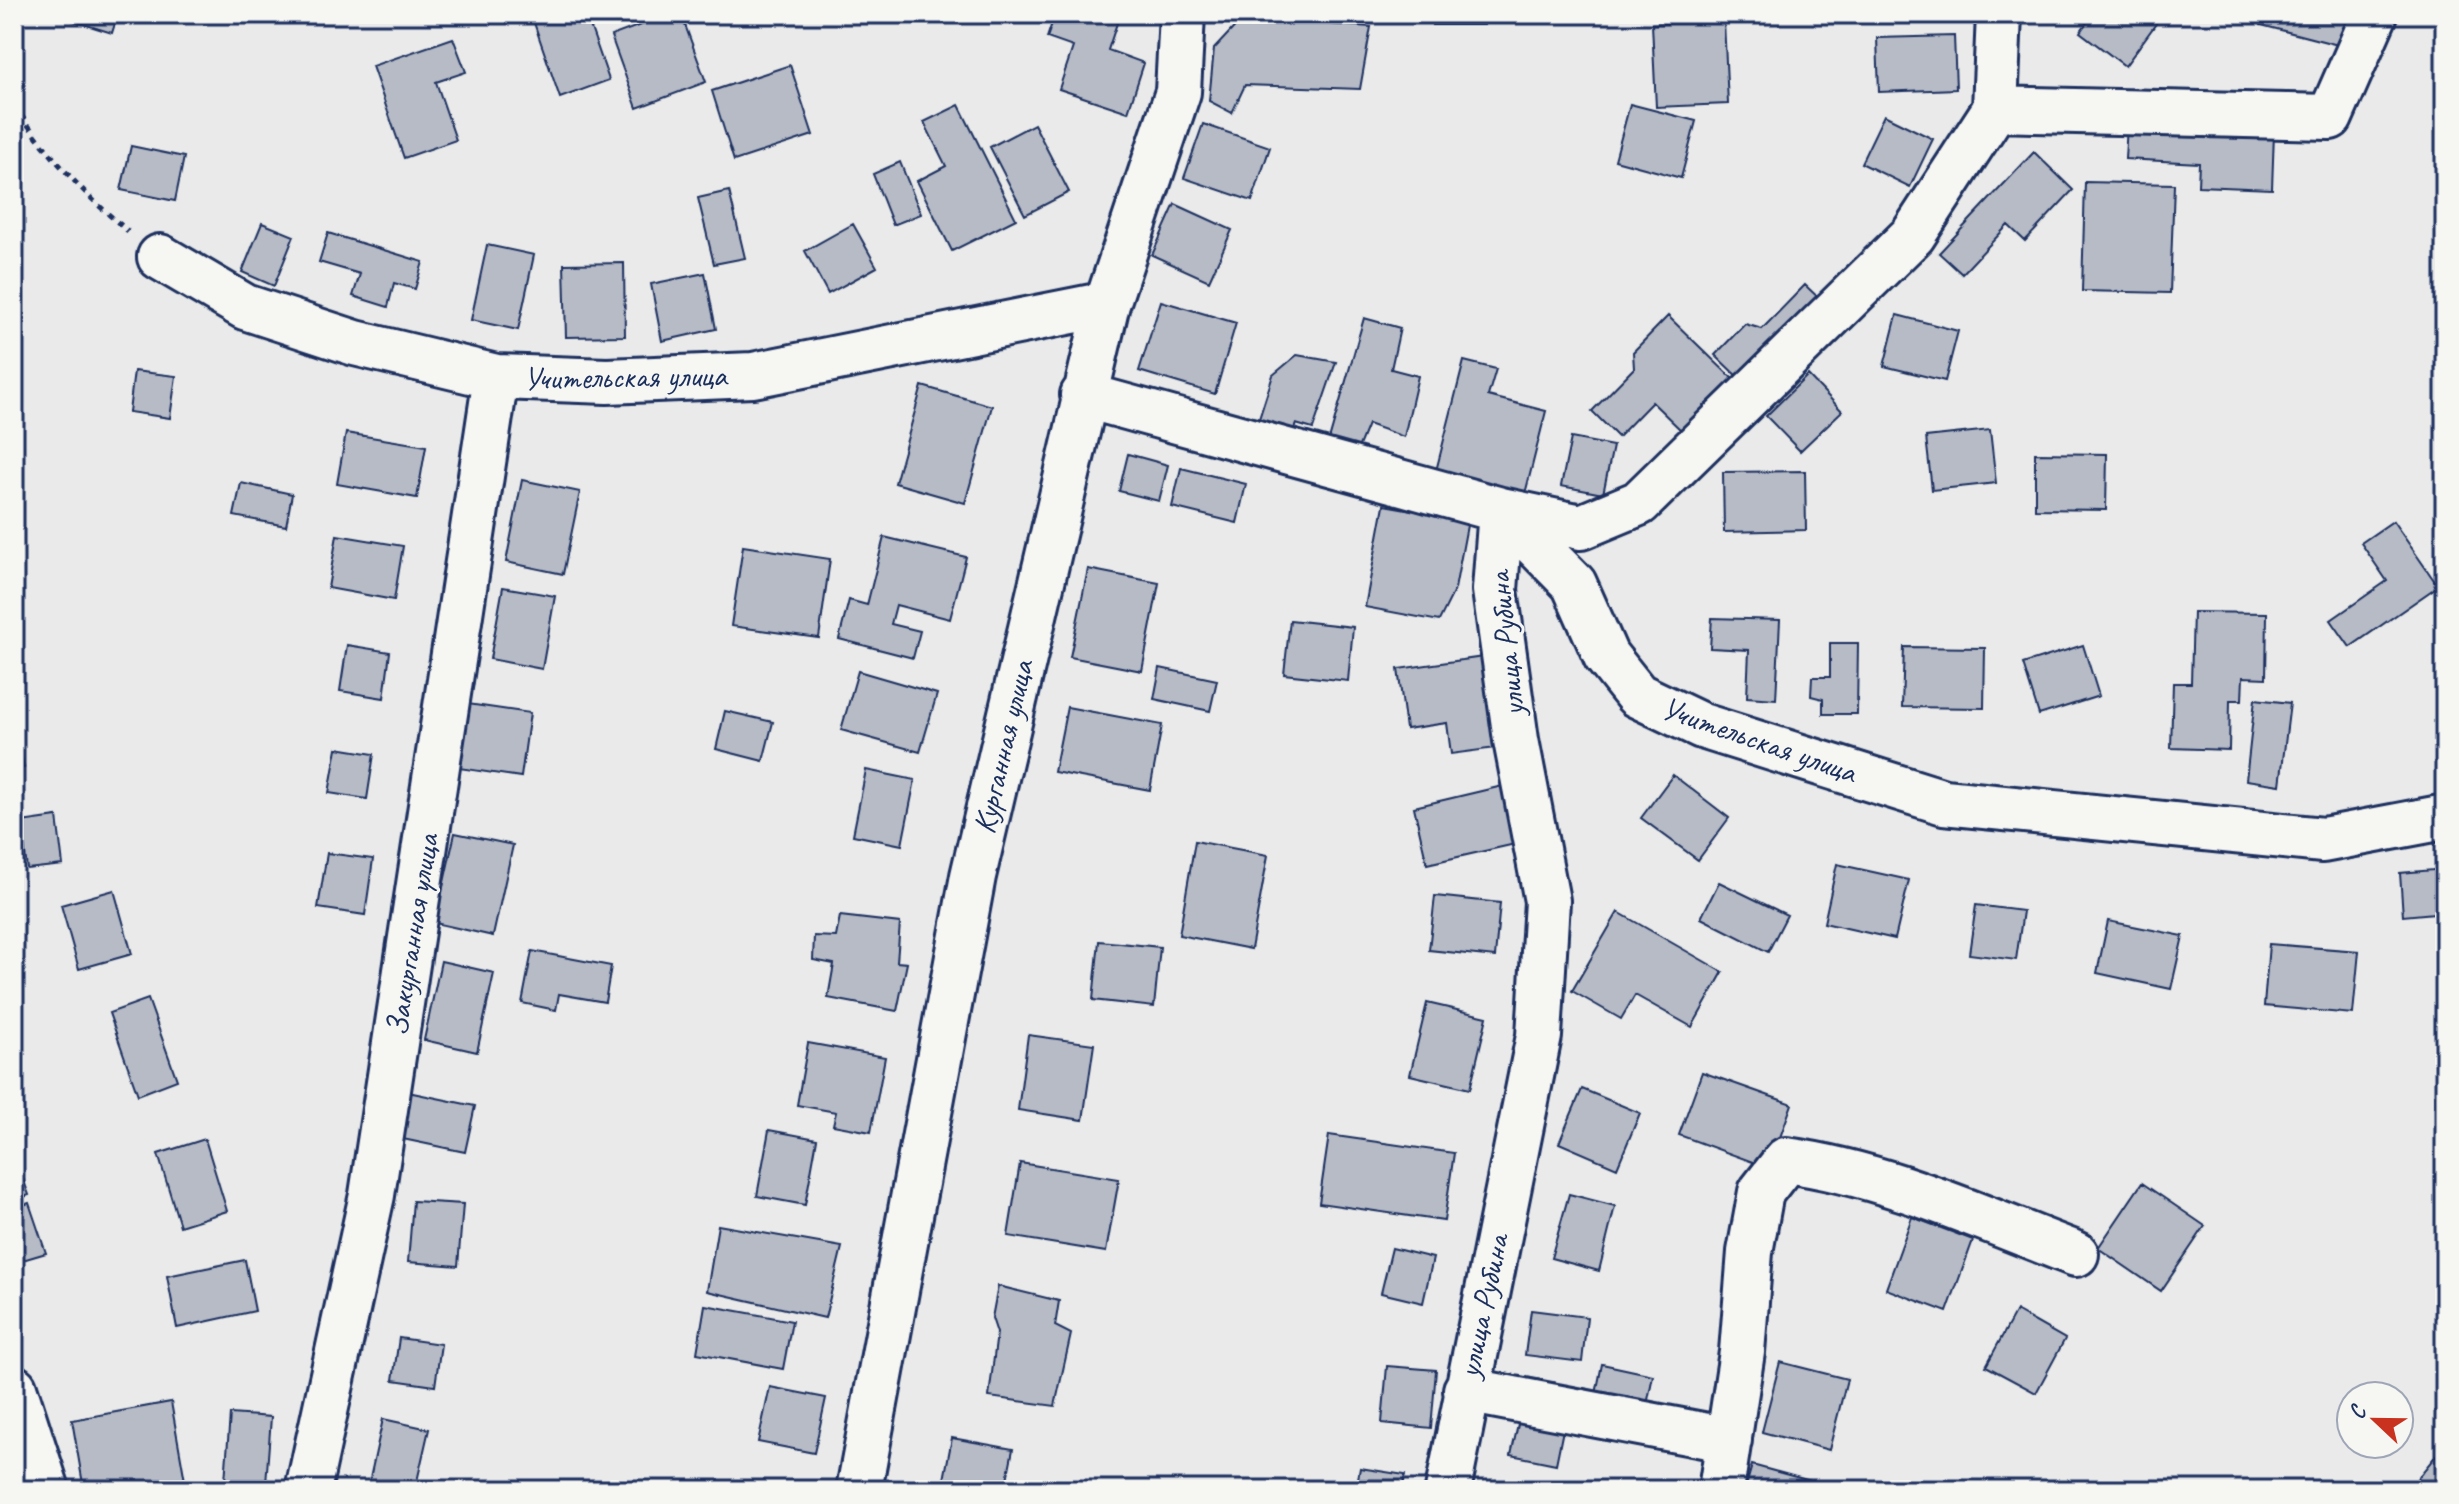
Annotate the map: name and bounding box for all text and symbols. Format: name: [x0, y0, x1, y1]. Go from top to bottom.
street label: Учительская улица: [523, 355, 729, 399]
street label: улица Рубина: [1478, 567, 1534, 720]
street label: Курганная улица: [963, 655, 1043, 838]
street label: Учительская улица: [1656, 688, 1864, 793]
street label: Закурганная улица: [376, 829, 449, 1039]
street label: улица Рубина: [1447, 1228, 1519, 1383]
north arrow: [2335, 1380, 2415, 1460]
text: С: [2342, 1400, 2374, 1423]

